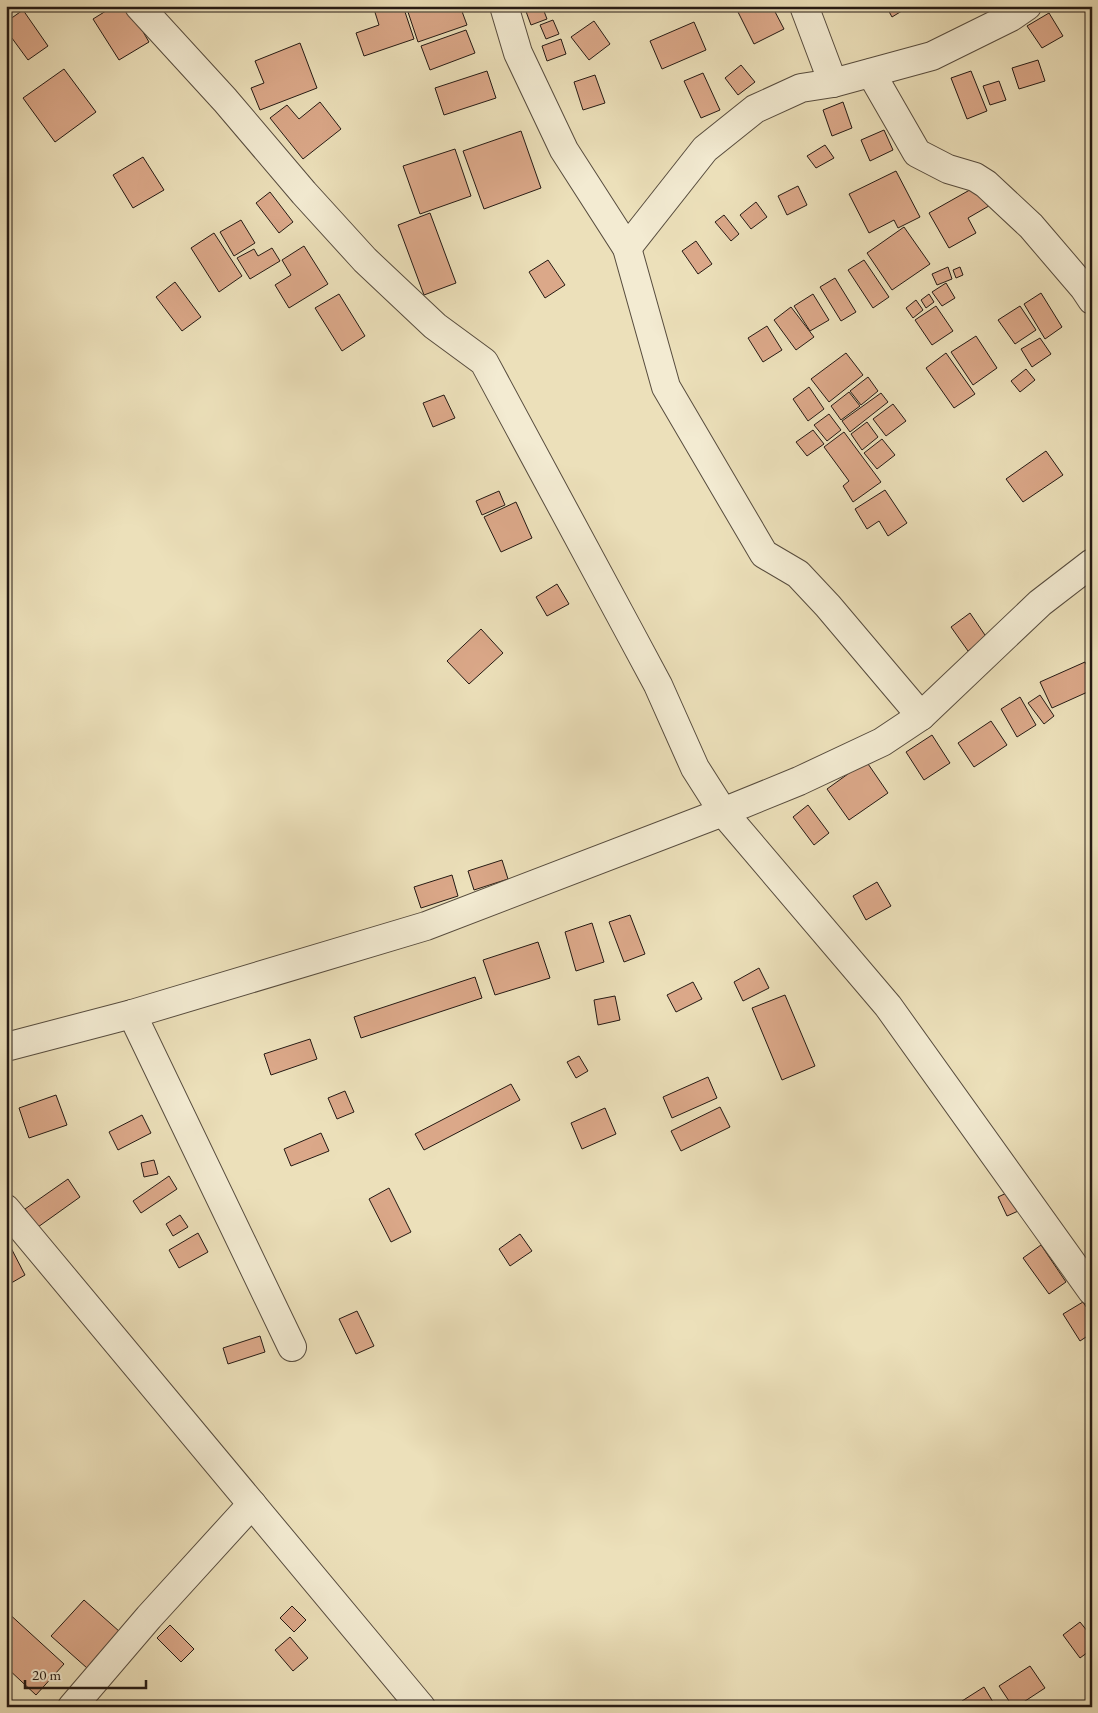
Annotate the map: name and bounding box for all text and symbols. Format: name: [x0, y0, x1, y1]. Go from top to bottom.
scale bar: [25, 1658, 146, 1690]
text: 20 m: [32, 1665, 61, 1684]

